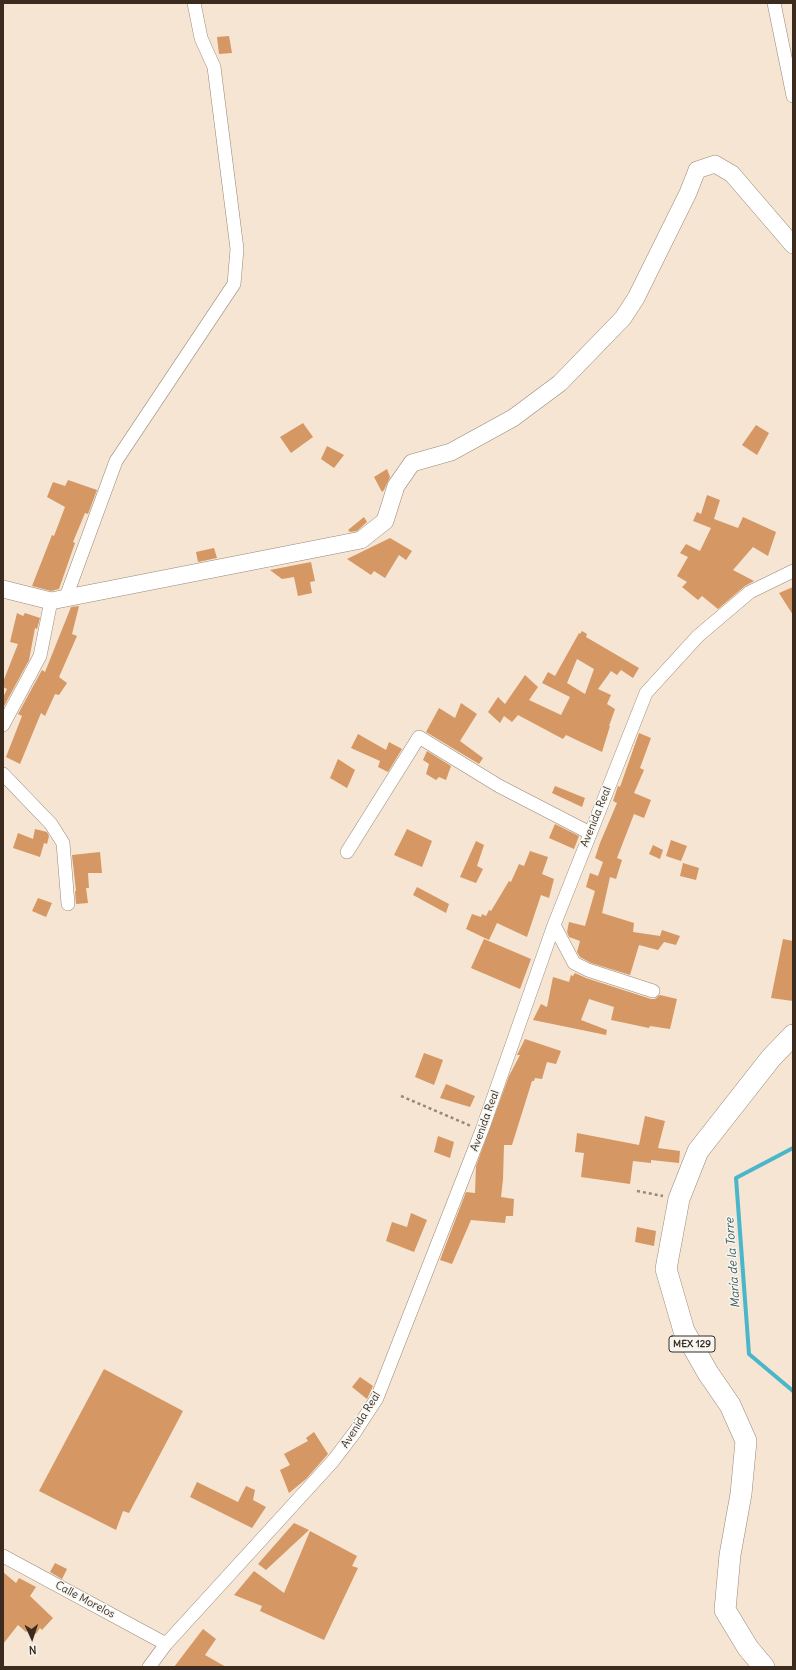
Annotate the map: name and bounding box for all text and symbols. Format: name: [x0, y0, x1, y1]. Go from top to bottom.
street label: Avenida Real: [578, 785, 614, 849]
street label: Avenida Real: [468, 1089, 502, 1153]
water label: María de la Torre: [723, 1217, 743, 1309]
road number: MEX 129: [669, 1336, 715, 1352]
street label: Avenida Real: [338, 1389, 384, 1451]
street label: Calle Morelos: [53, 1579, 117, 1621]
north arrow: [12, 1618, 52, 1658]
text: N: [28, 1643, 37, 1657]

